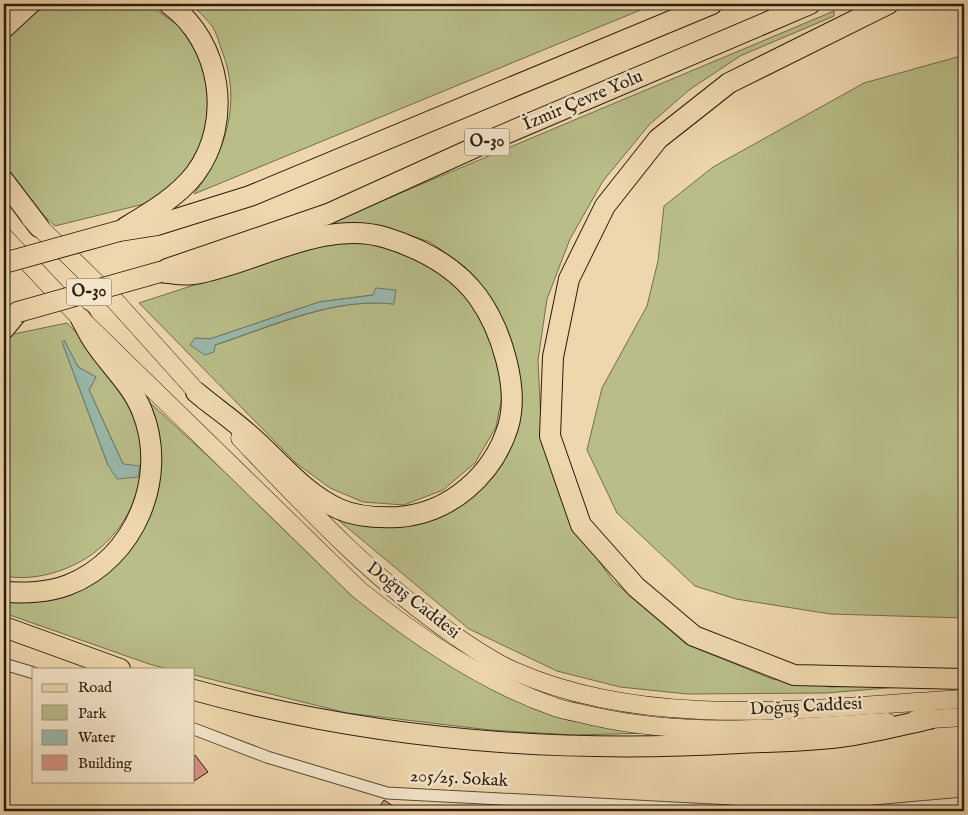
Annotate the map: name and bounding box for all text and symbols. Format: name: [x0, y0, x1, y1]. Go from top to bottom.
street label: İzmir Çevre Yolu: [519, 64, 646, 137]
road number: O-30: [464, 128, 510, 156]
road number: O-30: [66, 278, 112, 306]
street label: Doğuş Caddesi: [361, 557, 465, 645]
legend: [32, 668, 195, 782]
text: Road: [78, 678, 113, 697]
street label: Doğuş Caddesi: [749, 693, 863, 721]
text: Park: [78, 704, 108, 723]
text: Water: [78, 728, 116, 747]
text: Building: [78, 754, 133, 773]
street label: 205/25. Sokak: [409, 765, 509, 793]

